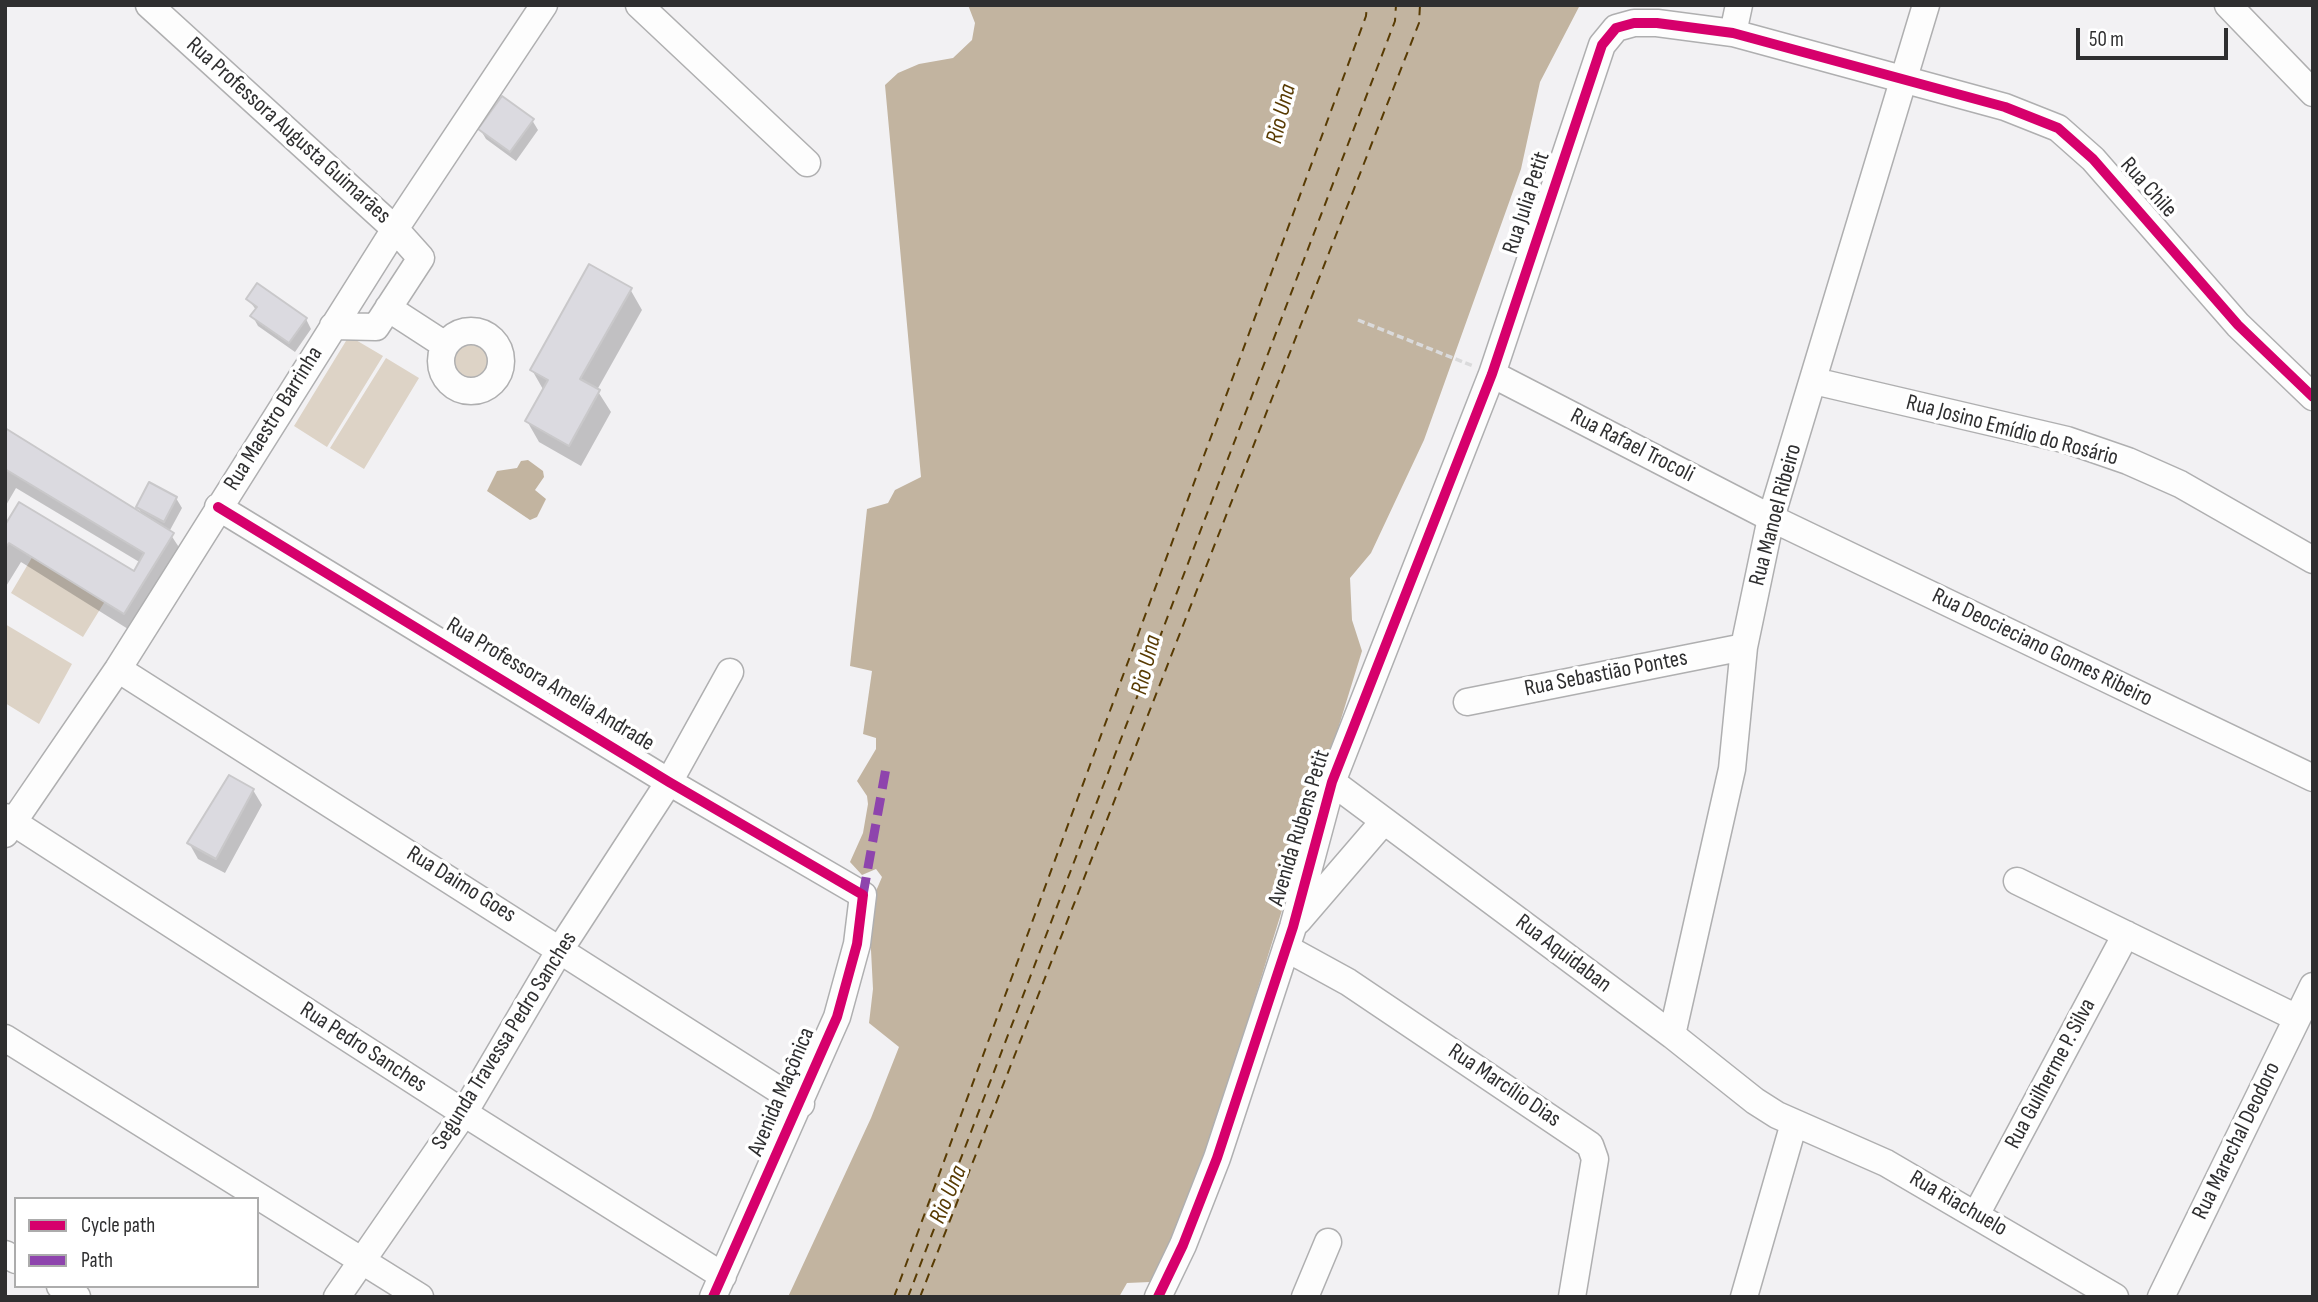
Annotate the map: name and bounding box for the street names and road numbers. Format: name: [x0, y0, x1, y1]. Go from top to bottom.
street label: Rua Professora Augusta Guimarães: [180, 32, 396, 230]
street label: Rua Julia Petit: [1498, 148, 1556, 258]
street label: Rua Chile: [2114, 152, 2182, 224]
street label: Rua Maestro Barrinha: [219, 342, 329, 496]
street label: Rua Josino Emídio do Rosário: [1903, 389, 2121, 473]
street label: Rua Rafael Trocoli: [1565, 403, 1699, 489]
street label: Rua Manoel Ribeiro: [1744, 441, 1808, 589]
street label: Rua Deocieciano Gomes Ribeiro: [1927, 583, 2157, 713]
street label: Rua Professora Amelia Andrade: [441, 612, 659, 758]
street label: Rua Sebastião Pontes: [1522, 645, 1690, 703]
street label: Avenida Rubens Petit: [1263, 747, 1337, 909]
street label: Rua Daimo Goes: [401, 841, 521, 929]
street label: Rua Aquidaban: [1510, 909, 1616, 999]
street label: Segunda Travessa Pedro Sanches: [426, 927, 584, 1155]
street label: Rua Guilherme P. Silva: [2000, 994, 2102, 1154]
street label: Rua Pedro Sanches: [294, 997, 432, 1099]
street label: Avenida Maçônica: [743, 1024, 821, 1160]
street label: Rua Marcílio Dias: [1442, 1038, 1566, 1134]
street label: Rua Marechal Deodoro: [2187, 1058, 2287, 1224]
street label: Rua Riachuelo: [1904, 1165, 2012, 1243]

